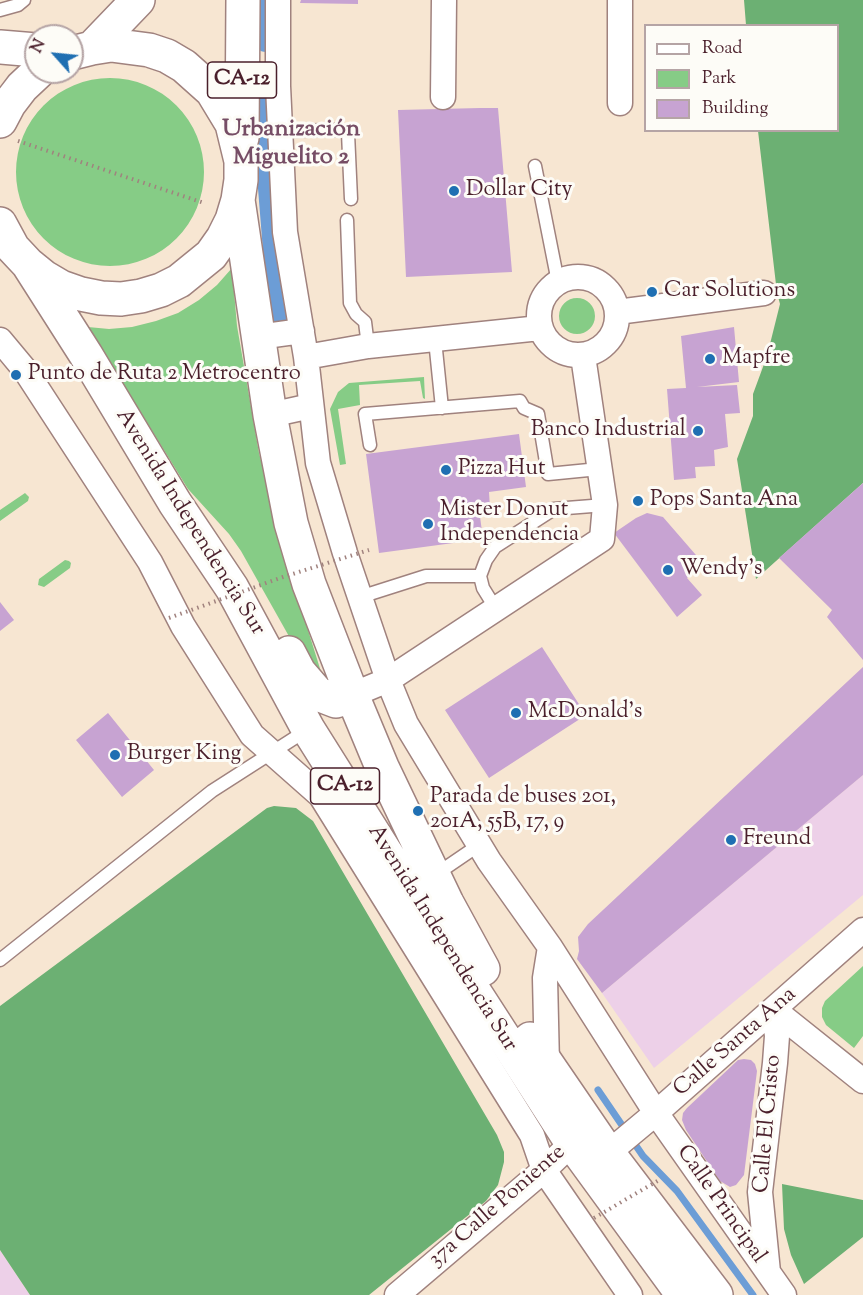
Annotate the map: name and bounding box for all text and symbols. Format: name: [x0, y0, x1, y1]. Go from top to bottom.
north arrow: [24, 24, 84, 84]
legend: [644, 24, 839, 132]
text: N: [26, 36, 52, 57]
text: Road: [702, 36, 742, 62]
road number: CA-12: [208, 62, 276, 98]
text: Park: [702, 66, 736, 92]
text: Building: [702, 96, 768, 122]
district label: Urbanización Miguelito 2: [222, 117, 360, 173]
place label: Dollar City: [466, 178, 572, 204]
marker: Dollar City: [447, 184, 461, 198]
place label: Car Solutions: [664, 279, 795, 305]
marker: Car Solutions: [645, 285, 659, 299]
place label: Mapfre: [722, 346, 790, 372]
marker: Mapfre: [703, 352, 717, 366]
place label: Punto de Ruta 2 Metrocentro: [28, 362, 301, 388]
marker: Punto de Ruta 2 Metrocentro: [9, 368, 23, 382]
street label: Avenida Independencia Sur: [108, 405, 270, 641]
place label: Banco Industrial: [531, 418, 686, 444]
marker: Banco Industrial: [691, 424, 705, 438]
place label: Pizza Hut: [458, 457, 545, 483]
marker: Pizza Hut: [439, 463, 453, 477]
place label: Pops Santa Ana: [650, 488, 798, 514]
marker: Pops Santa Ana: [631, 494, 645, 508]
place label: Mister Donut Independencia: [440, 498, 579, 550]
marker: Mister Donut Independencia: [421, 517, 435, 531]
place label: Wendy's: [680, 557, 762, 583]
marker: Wendy's: [661, 563, 675, 577]
place label: McDonald's: [528, 700, 642, 726]
marker: McDonald's: [509, 706, 523, 720]
place label: Burger King: [127, 742, 241, 768]
marker: Burger King: [108, 748, 122, 762]
road number: CA-12: [310, 768, 380, 804]
place label: Parada de buses 201, 201A, 55B, 17, 9: [430, 785, 616, 836]
marker: Parada de buses 201, 201A, 55B, 17, 9: [411, 804, 425, 818]
street label: Avenida Independencia Sur: [360, 821, 522, 1057]
place label: Freund: [743, 827, 811, 853]
marker: Freund: [724, 833, 738, 847]
street label: Calle Santa Ana: [669, 983, 803, 1103]
street label: Calle El Cristo: [750, 1054, 788, 1194]
street label: 37a Calle Poniente: [424, 1140, 572, 1274]
street label: Calle Principal: [669, 1141, 771, 1269]

